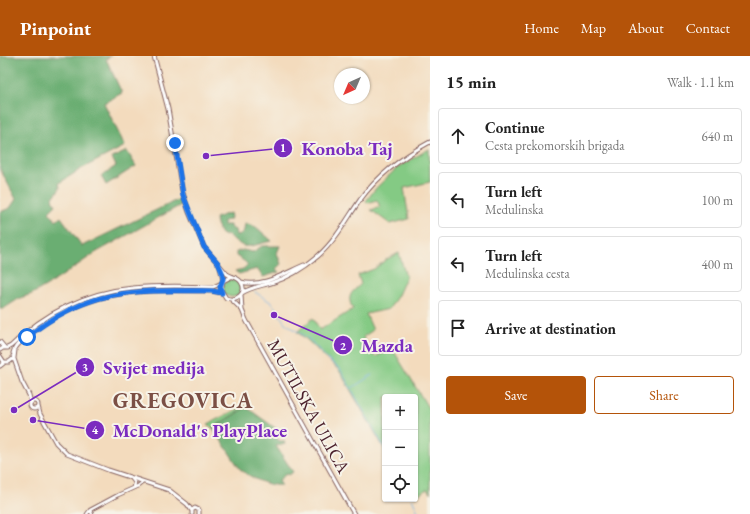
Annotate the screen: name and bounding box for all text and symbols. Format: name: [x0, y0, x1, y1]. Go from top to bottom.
text: Pinpoint: [20, 16, 91, 41]
text: Home: [524, 19, 559, 37]
text: Map: [581, 19, 606, 37]
text: About: [628, 19, 664, 37]
text: Contact: [686, 19, 730, 37]
north arrow: [334, 68, 370, 104]
text: 15 min: [446, 71, 496, 93]
text: Walk · 1.1 km: [667, 74, 734, 91]
text: Continue: [485, 118, 545, 137]
icon: ahead: [447, 125, 469, 147]
text: 640 m: [702, 128, 733, 145]
callout: Konoba Taj: [273, 133, 400, 164]
route end: [166, 134, 184, 152]
text: Konoba Taj: [301, 136, 393, 161]
text: Cesta prekomorskih brigada: [485, 137, 625, 154]
text: 1: [280, 140, 286, 156]
text: Turn left: [485, 182, 542, 201]
icon: left: [447, 189, 469, 211]
text: 100 m: [702, 192, 733, 209]
text: Medulinska: [485, 201, 543, 218]
text: Turn left: [485, 246, 542, 265]
icon: left: [447, 253, 469, 275]
text: 400 m: [702, 256, 733, 273]
text: Medulinska cesta: [485, 265, 570, 282]
icon: arrive: [447, 317, 469, 339]
text: Arrive at destination: [485, 319, 616, 338]
route start: [18, 328, 36, 346]
callout: Mazda: [333, 330, 421, 361]
text: Mazda: [361, 333, 414, 358]
street label: MUTILSKA ULICA: [263, 335, 356, 478]
text: 2: [340, 338, 347, 354]
callout: Svijet medija: [75, 351, 213, 382]
text: Svijet medija: [103, 355, 205, 380]
text: 3: [82, 359, 88, 375]
button: Save: [446, 376, 586, 414]
button: Share: [594, 376, 734, 414]
district label: GREGOVICA: [113, 386, 253, 415]
map controls: [382, 394, 418, 502]
button: +: [382, 394, 418, 430]
callout: McDonald's PlayPlace: [85, 414, 295, 445]
text: McDonald's PlayPlace: [113, 418, 287, 443]
text: 4: [92, 422, 99, 438]
button: −: [382, 430, 418, 466]
button: locate: [382, 466, 418, 502]

